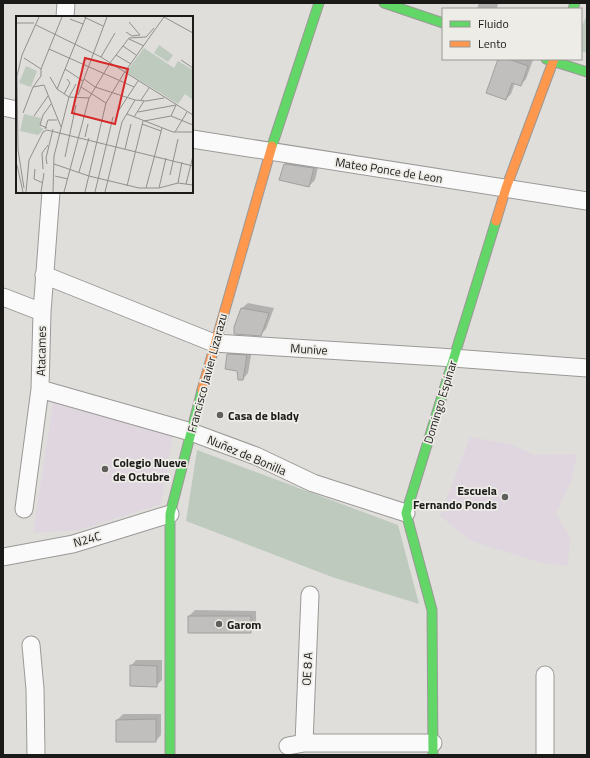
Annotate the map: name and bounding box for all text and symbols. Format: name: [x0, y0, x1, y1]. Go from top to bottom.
legend: [442, 8, 582, 60]
text: Fluido: [478, 14, 509, 33]
inset map: [16, 16, 193, 193]
text: Lento: [478, 34, 507, 53]
street label: Mateo Ponce de Leon: [334, 152, 444, 188]
street label: Francisco Javier Lizarazu: [182, 311, 232, 435]
street label: Atacames: [31, 325, 51, 376]
street label: Munive: [290, 338, 328, 360]
street label: Domingo Espinar: [418, 358, 462, 446]
place label: Casa de blady: [228, 406, 299, 425]
marker: Casa de blady: [215, 410, 225, 420]
street label: Nuñez de Bonilla: [204, 430, 290, 480]
place label: Colegio Nueve de Octubre: [113, 453, 187, 486]
marker: Colegio Nueve de Octubre: [100, 464, 110, 474]
place label: Escuela Fernando Ponds: [413, 481, 497, 514]
marker: Escuela Fernando Ponds: [500, 492, 510, 502]
street label: N24C: [71, 526, 104, 552]
place label: Garom: [227, 615, 261, 634]
marker: Garom: [214, 619, 224, 629]
street label: OE 8 A: [297, 652, 317, 686]

